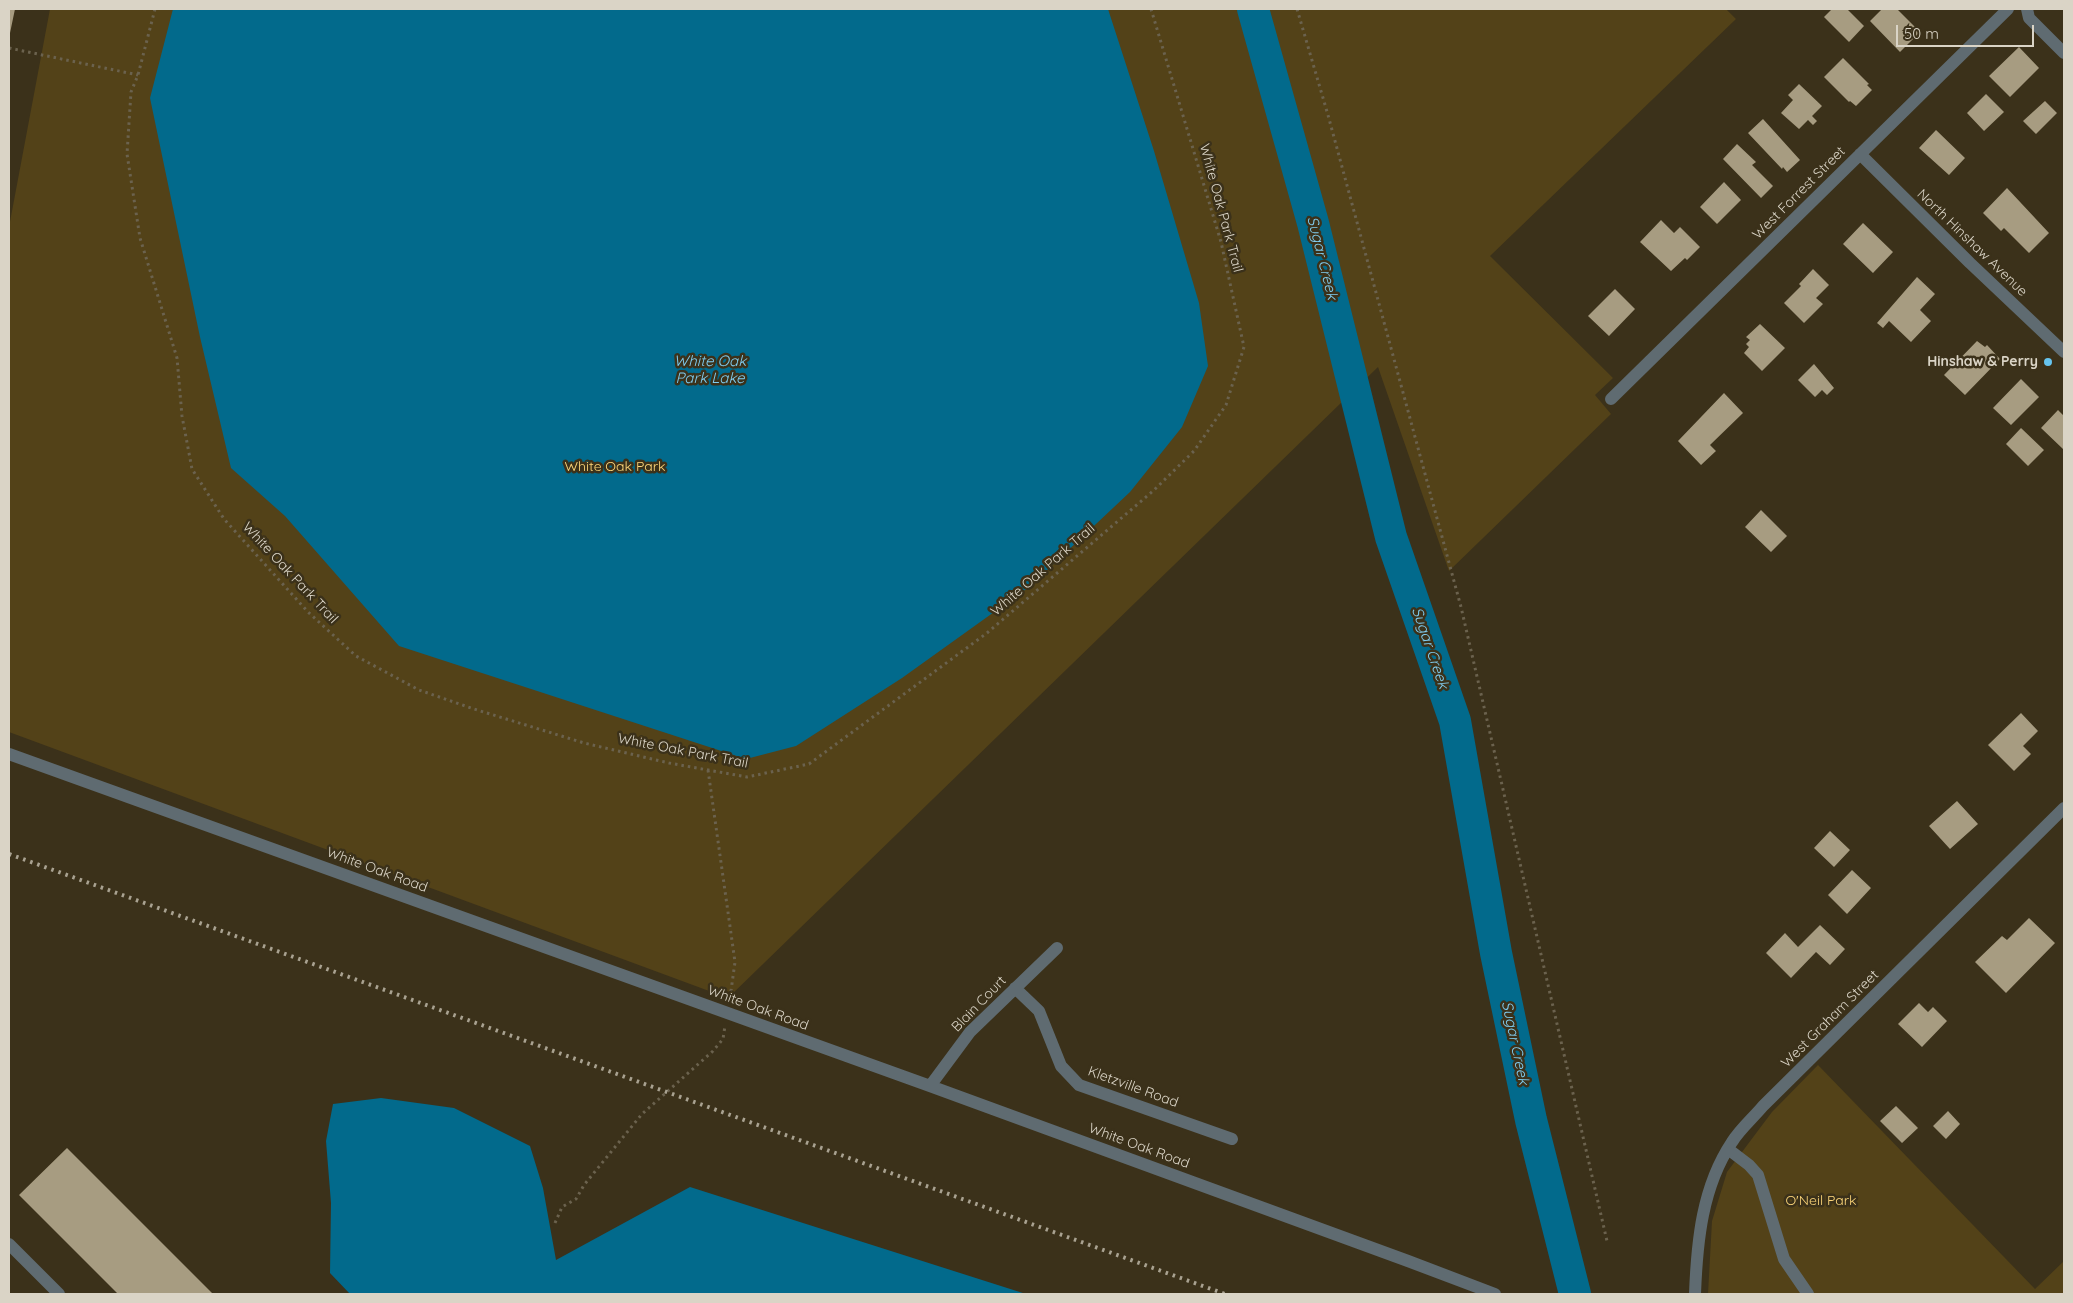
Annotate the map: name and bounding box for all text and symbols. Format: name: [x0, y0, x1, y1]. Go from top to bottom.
scale bar: [1898, 15, 2036, 47]
text: 50 m: [1904, 24, 1939, 43]
street label: White Oak Park Trail: [1196, 142, 1246, 274]
street label: West Forrest Street: [1749, 143, 1849, 243]
street label: North Hinshaw Avenue: [1913, 186, 2031, 300]
water label: Sugar Creek: [1303, 214, 1341, 302]
water label: White Oak Park Lake: [674, 352, 746, 387]
place label: Hinshaw & Perry: [1927, 354, 2038, 370]
marker: Hinshaw & Perry: [2042, 356, 2054, 368]
park label: White Oak Park: [564, 459, 666, 475]
street label: White Oak Park Trail: [239, 519, 341, 627]
street label: White Oak Park Trail: [988, 520, 1098, 620]
water label: Sugar Creek: [1408, 605, 1452, 691]
street label: White Oak Park Trail: [616, 730, 750, 772]
street label: White Oak Road: [324, 844, 430, 896]
street label: West Graham Street: [1778, 967, 1882, 1071]
street label: Blain Court: [948, 972, 1010, 1036]
street label: White Oak Road: [705, 982, 811, 1034]
water label: Sugar Creek: [1497, 999, 1533, 1087]
street label: Kletzville Road: [1085, 1063, 1181, 1111]
street label: White Oak Road: [1086, 1120, 1192, 1172]
park label: O'Neil Park: [1785, 1193, 1857, 1209]

